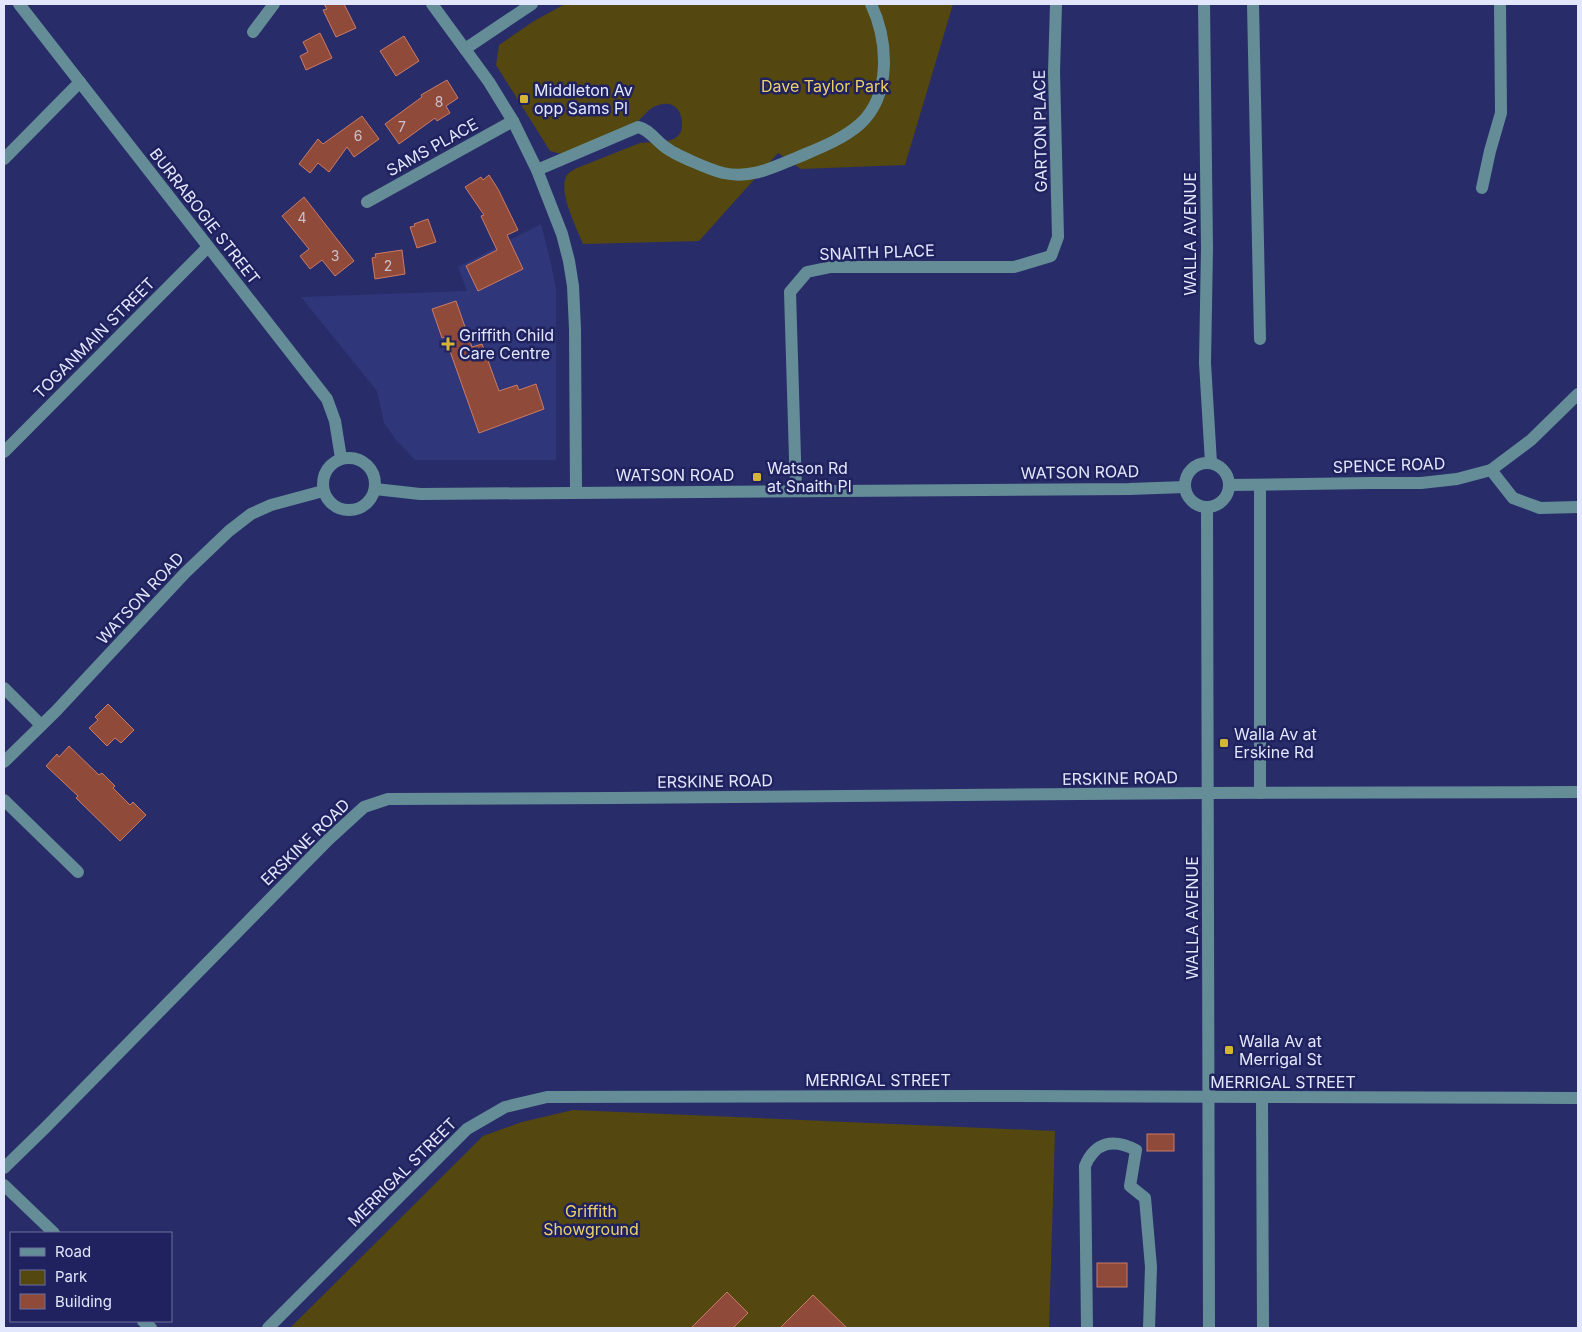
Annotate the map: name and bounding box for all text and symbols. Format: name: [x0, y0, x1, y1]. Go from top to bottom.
street label: GARTON PLACE: [1029, 70, 1051, 192]
park label: Dave Taylor Park: [761, 76, 889, 96]
place label: Middleton Av opp Sams Pl: [534, 80, 633, 118]
house number: 8: [435, 93, 443, 110]
marker: Middleton Av opp Sams Pl: [518, 93, 530, 105]
street label: SAMS PLACE: [383, 114, 481, 180]
house number: 7: [398, 118, 406, 135]
house number: 6: [354, 127, 362, 144]
street label: BURRABOGIE STREET: [146, 144, 264, 288]
street label: WALLA AVENUE: [1180, 172, 1200, 296]
house number: 4: [297, 209, 307, 226]
street label: SNAITH PLACE: [819, 240, 935, 264]
house number: 3: [331, 247, 339, 264]
house number: 2: [384, 257, 392, 274]
street label: TOGANMAIN STREET: [29, 273, 159, 403]
place label: Griffith Child Care Centre: [459, 325, 554, 363]
marker: Griffith Child Care Centre: [441, 337, 455, 351]
street label: SPENCE ROAD: [1332, 453, 1446, 477]
place label: Watson Rd at Snaith Pl: [767, 458, 852, 496]
street label: WATSON ROAD: [1021, 461, 1139, 483]
street label: WATSON ROAD: [616, 465, 734, 485]
marker: Watson Rd at Snaith Pl: [751, 471, 763, 483]
street label: WATSON ROAD: [92, 548, 188, 648]
place label: Walla Av at Erskine Rd: [1234, 724, 1317, 762]
marker: Walla Av at Erskine Rd: [1218, 737, 1230, 749]
street label: ERSKINE ROAD: [1062, 767, 1178, 789]
street label: ERSKINE ROAD: [657, 770, 773, 792]
street label: ERSKINE ROAD: [256, 795, 354, 889]
street label: WALLA AVENUE: [1182, 856, 1202, 980]
place label: Walla Av at Merrigal St: [1239, 1031, 1322, 1069]
marker: Walla Av at Merrigal St: [1223, 1044, 1235, 1056]
street label: MERRIGAL STREET: [805, 1070, 951, 1090]
street label: MERRIGAL STREET: [1210, 1072, 1356, 1092]
street label: MERRIGAL STREET: [343, 1113, 461, 1231]
park label: Griffith Showground: [543, 1201, 639, 1239]
legend: [10, 1232, 172, 1322]
text: Road: [55, 1242, 91, 1261]
text: Park: [55, 1267, 88, 1286]
text: Building: [55, 1292, 112, 1311]

